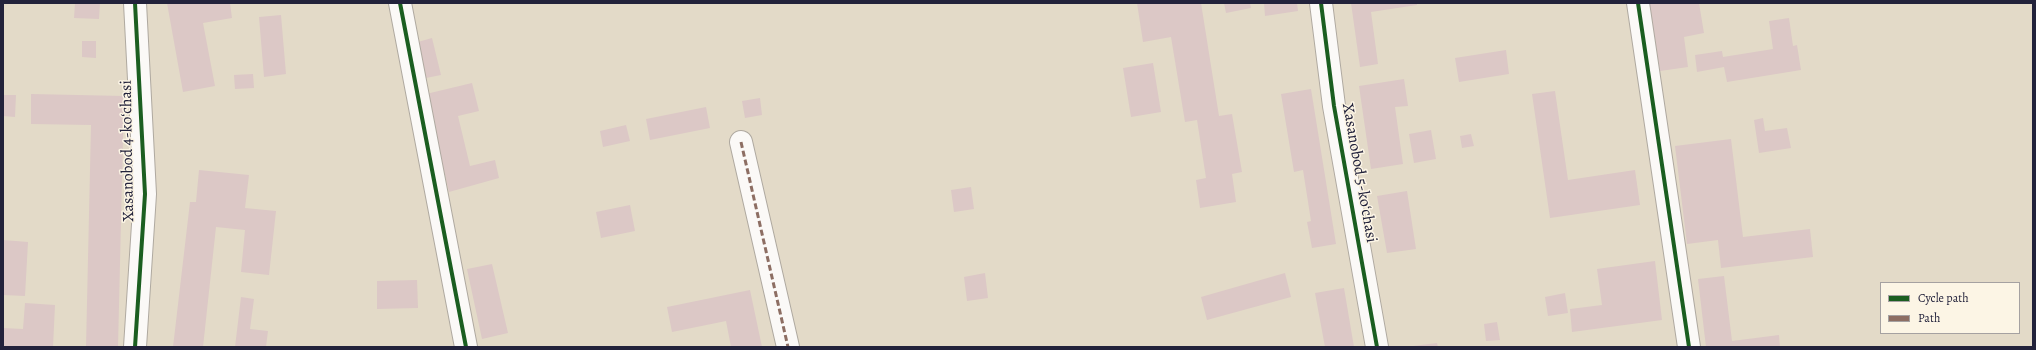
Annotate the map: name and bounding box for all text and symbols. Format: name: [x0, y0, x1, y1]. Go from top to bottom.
street label: Xasanobod 4-koʻchasi: [117, 80, 139, 222]
street label: Xasanobod 5-koʻchasi: [1337, 102, 1381, 244]
legend: [1880, 282, 2020, 334]
text: Cycle path: [1918, 290, 1969, 306]
text: Path: [1918, 310, 1940, 326]

